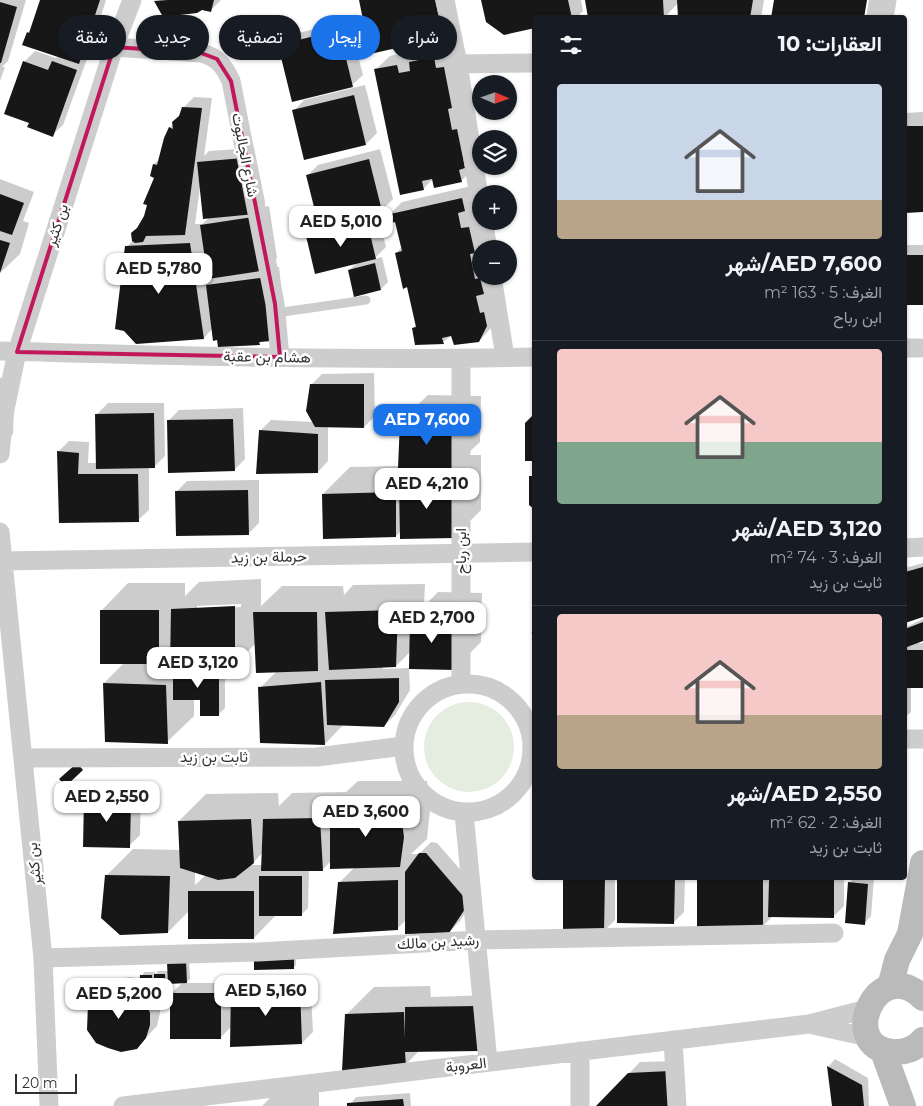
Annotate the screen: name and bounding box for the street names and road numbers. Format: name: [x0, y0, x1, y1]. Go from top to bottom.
street label: شارع الجالبوت: [226, 111, 263, 199]
street label: بن كثير: [41, 201, 73, 249]
street label: هشام بن عقبة: [223, 346, 311, 368]
street label: ابن رباح: [451, 528, 472, 574]
street label: حرملة بن زيد: [231, 546, 307, 568]
street label: ثابت بن زيد: [180, 747, 248, 767]
street label: بن كثير: [22, 842, 46, 887]
street label: رشيد بن مالك: [396, 930, 480, 954]
street label: العروبة: [445, 1053, 487, 1076]

